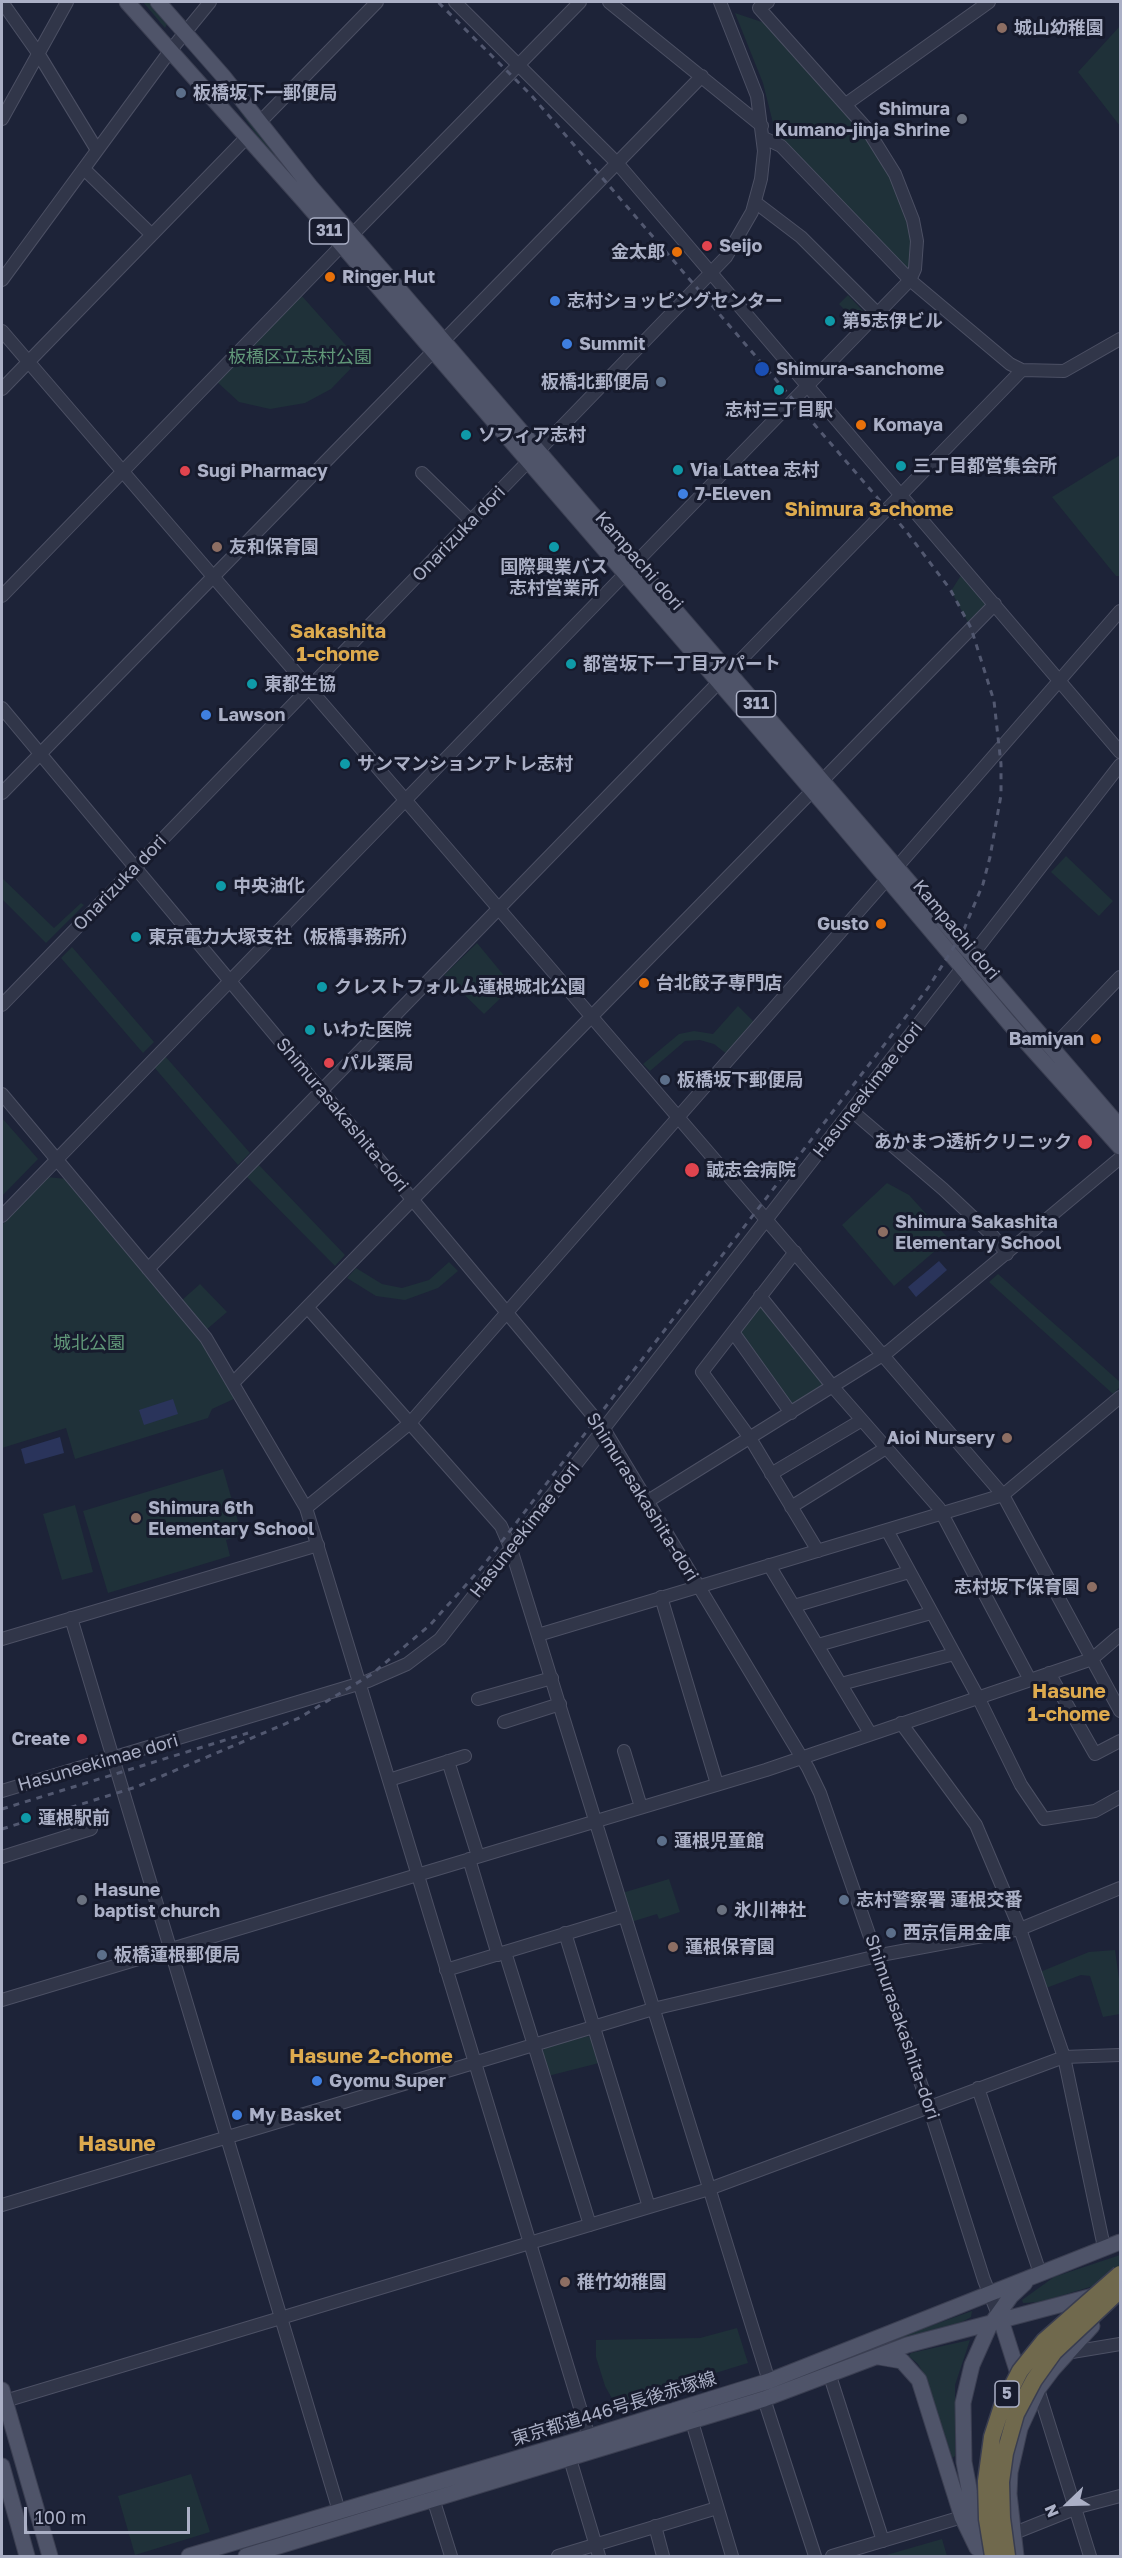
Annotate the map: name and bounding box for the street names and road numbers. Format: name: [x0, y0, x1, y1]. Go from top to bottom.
road number: 311: [310, 218, 348, 244]
street label: Onarizuka dori: [408, 482, 510, 586]
street label: Kampachi dori: [590, 507, 688, 615]
road number: 311: [736, 691, 776, 717]
street label: Onarizuka dori: [69, 831, 171, 935]
street label: Kampachi dori: [908, 876, 1004, 984]
street label: Hasuneekimae dori: [808, 1018, 928, 1162]
street label: Shimurasakashita-dori: [271, 1034, 413, 1196]
street label: Shimurasakashita-dori: [581, 1409, 703, 1585]
street label: Hasuneekimae dori: [465, 1458, 585, 1602]
street label: Hasuneekimae dori: [15, 1730, 181, 1796]
street label: Shimurasakashita-dori: [860, 1932, 944, 2122]
street label: 東京都道446号長後赤塚線: [509, 2368, 719, 2450]
road number: 5: [995, 2381, 1019, 2407]

